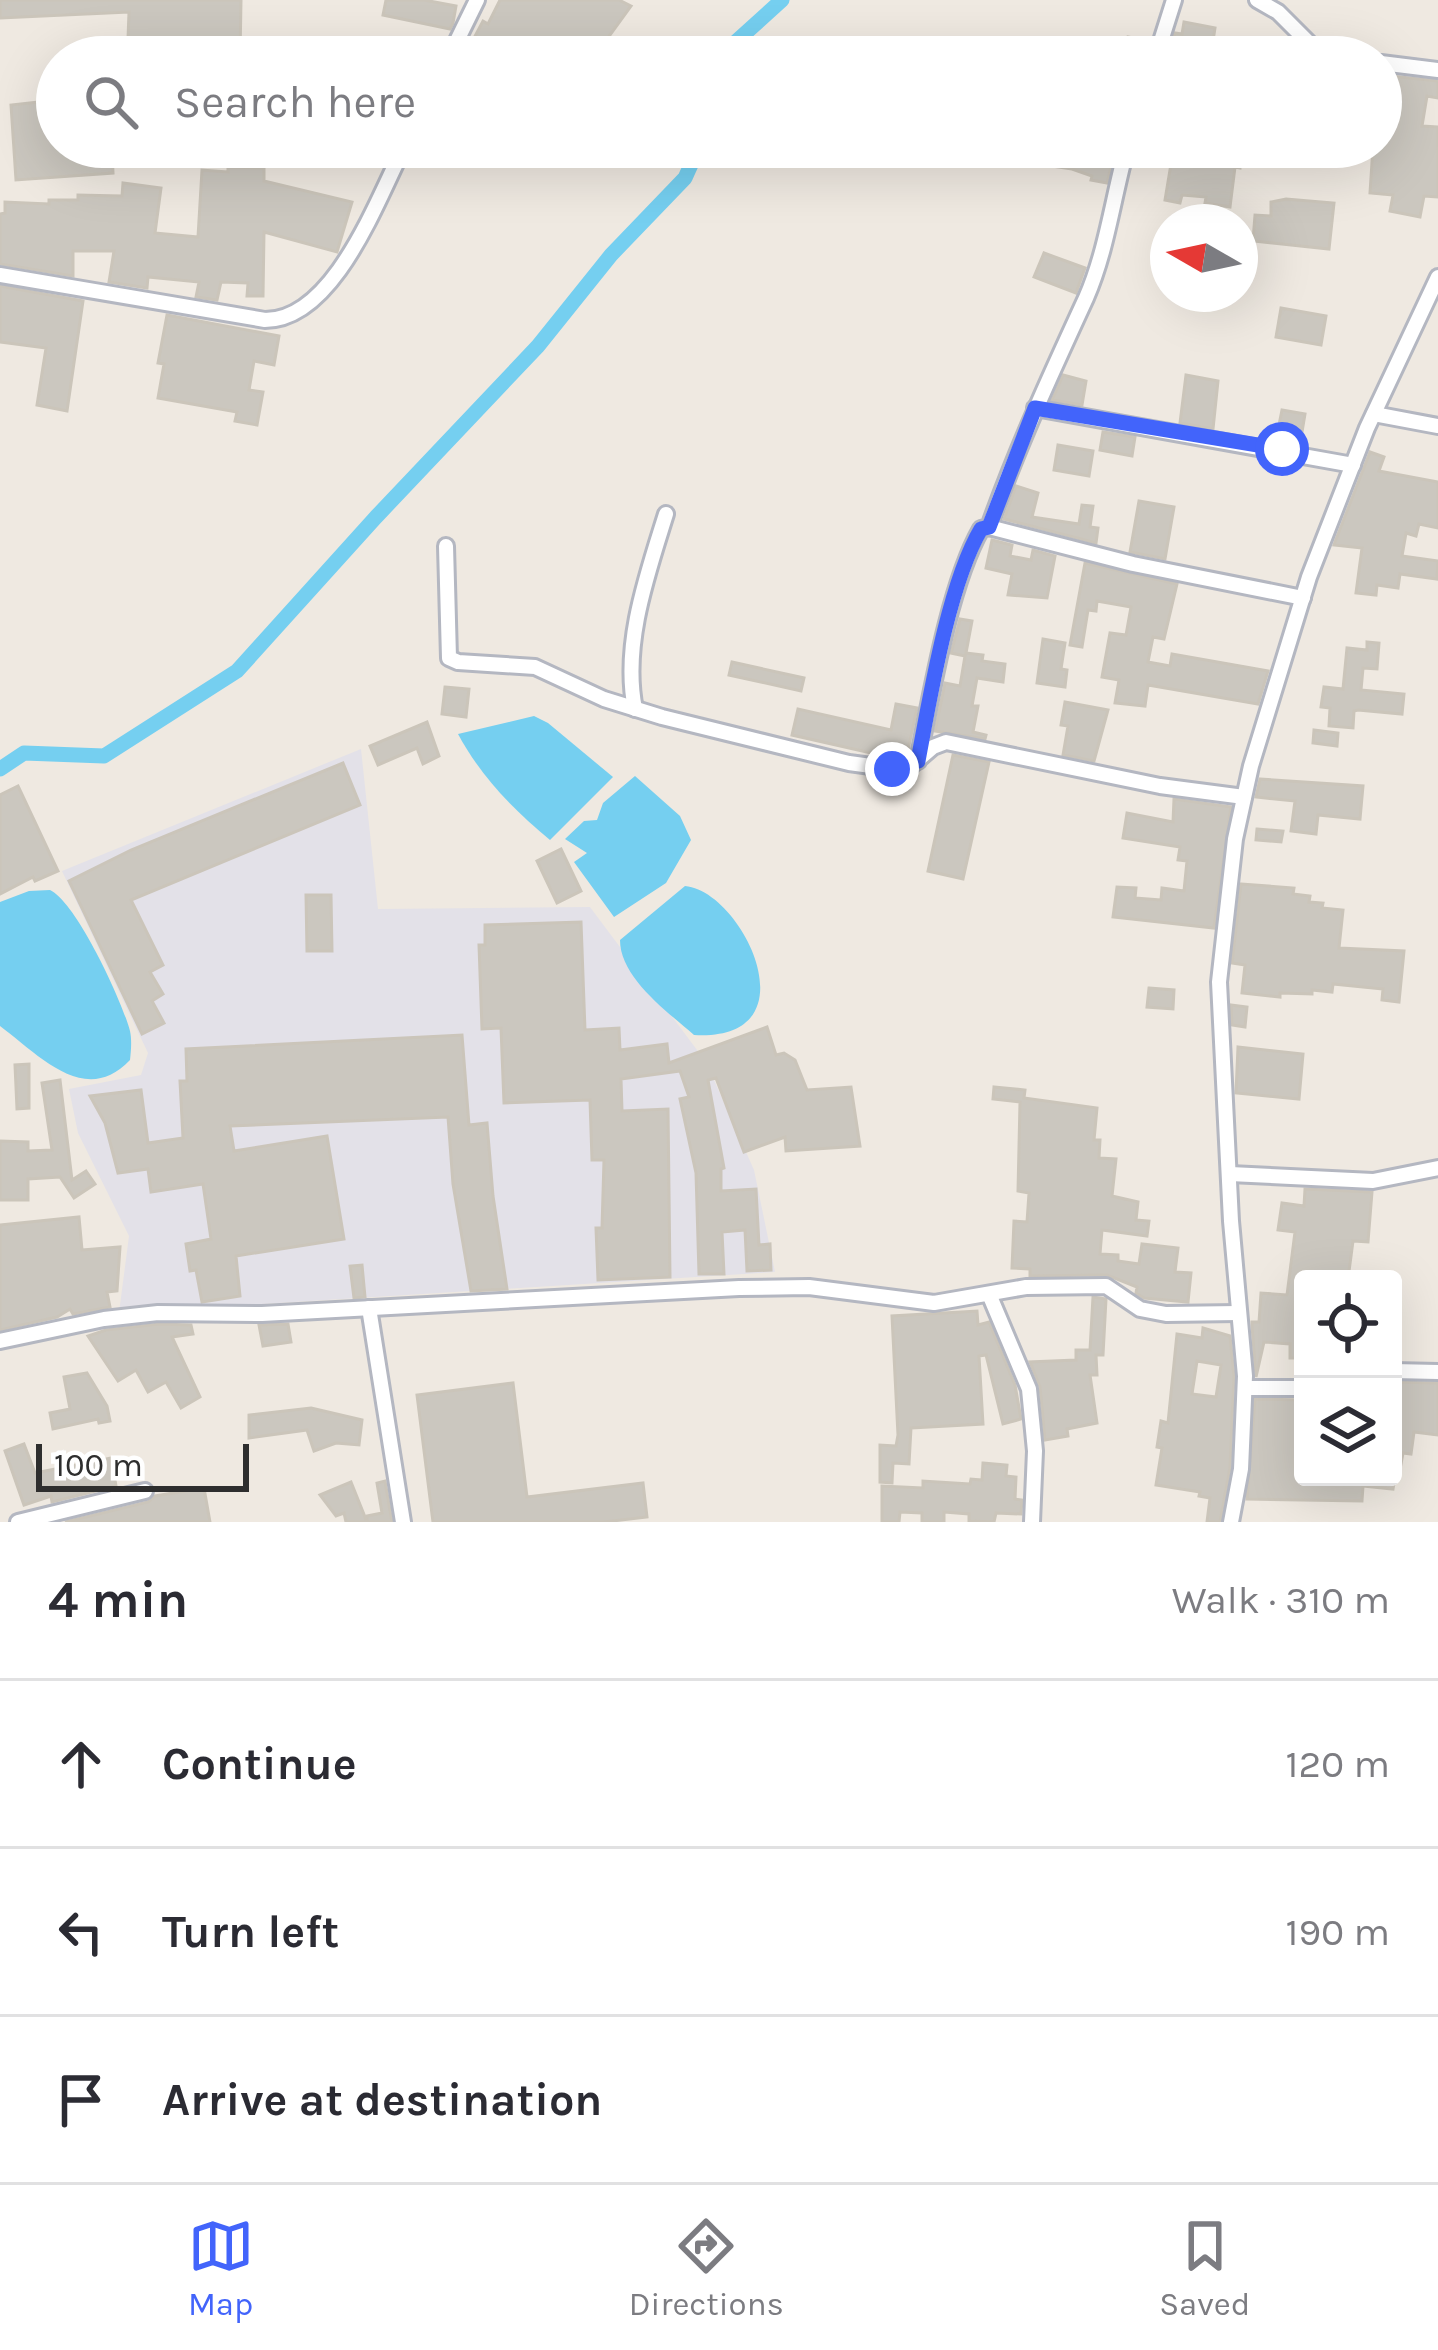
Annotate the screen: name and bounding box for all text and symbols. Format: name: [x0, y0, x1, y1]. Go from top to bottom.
search box: [36, 36, 1402, 168]
icon: search: [78, 69, 144, 135]
text: Search here: [174, 76, 416, 128]
north arrow: [1150, 204, 1258, 312]
route start: [1255, 422, 1309, 476]
route end: [865, 742, 919, 796]
map controls: [1294, 1270, 1402, 1486]
button: locate: [1294, 1270, 1402, 1378]
button: layers: [1294, 1378, 1402, 1486]
scale bar: [36, 1438, 249, 1491]
text: 100 m: [54, 1446, 143, 1484]
text: 4 min: [48, 1570, 188, 1630]
text: Walk · 310 m: [1172, 1577, 1390, 1623]
icon: ahead: [48, 1731, 114, 1797]
text: Continue: [162, 1738, 357, 1790]
text: 120 m: [1286, 1741, 1390, 1787]
icon: left: [48, 1899, 114, 1965]
text: Turn left: [162, 1906, 339, 1958]
text: 190 m: [1286, 1909, 1390, 1955]
icon: arrive: [48, 2067, 114, 2133]
text: Arrive at destination: [162, 2074, 602, 2126]
tab: Map: [188, 2213, 254, 2323]
tab: Directions: [629, 2213, 784, 2323]
tab: Saved: [1159, 2213, 1250, 2323]

